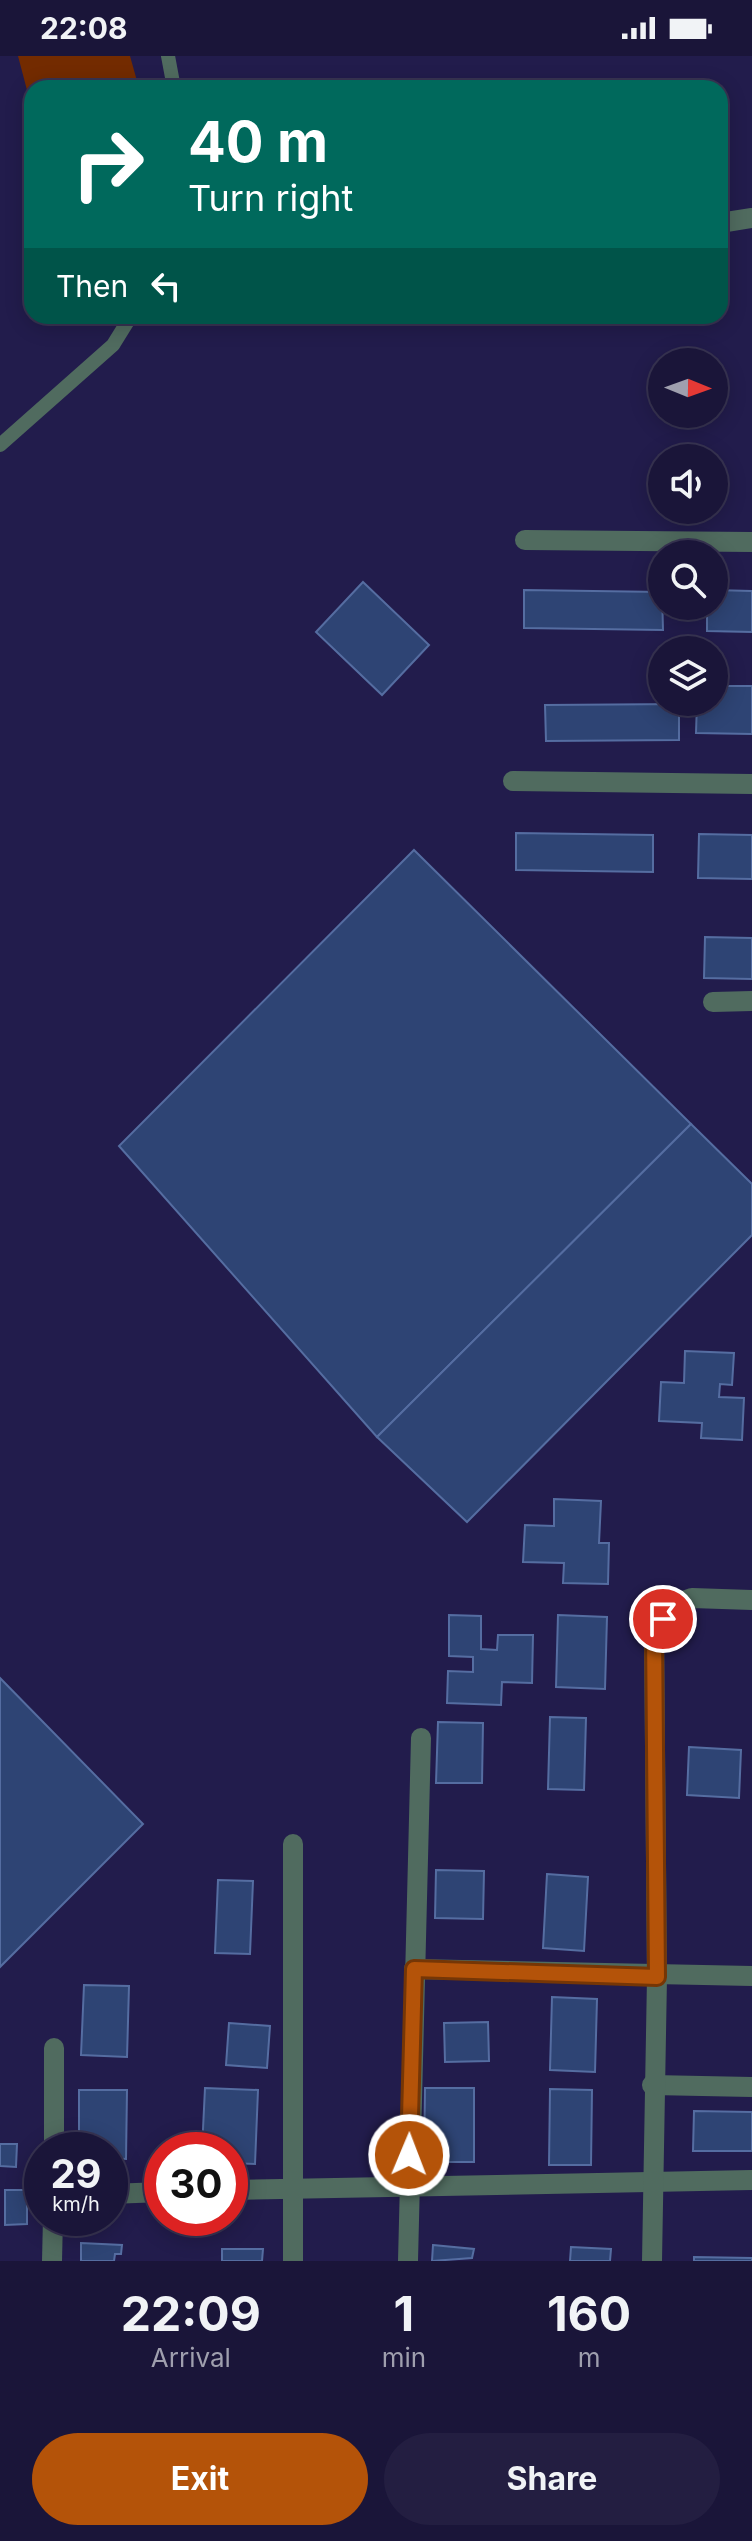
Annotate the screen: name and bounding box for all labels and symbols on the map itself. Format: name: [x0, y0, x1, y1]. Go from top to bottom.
north arrow: [648, 348, 728, 428]
pin: [629, 1585, 697, 1653]
position arrow: [367, 2113, 451, 2197]
speed limit sign: 30: [144, 2132, 248, 2236]

